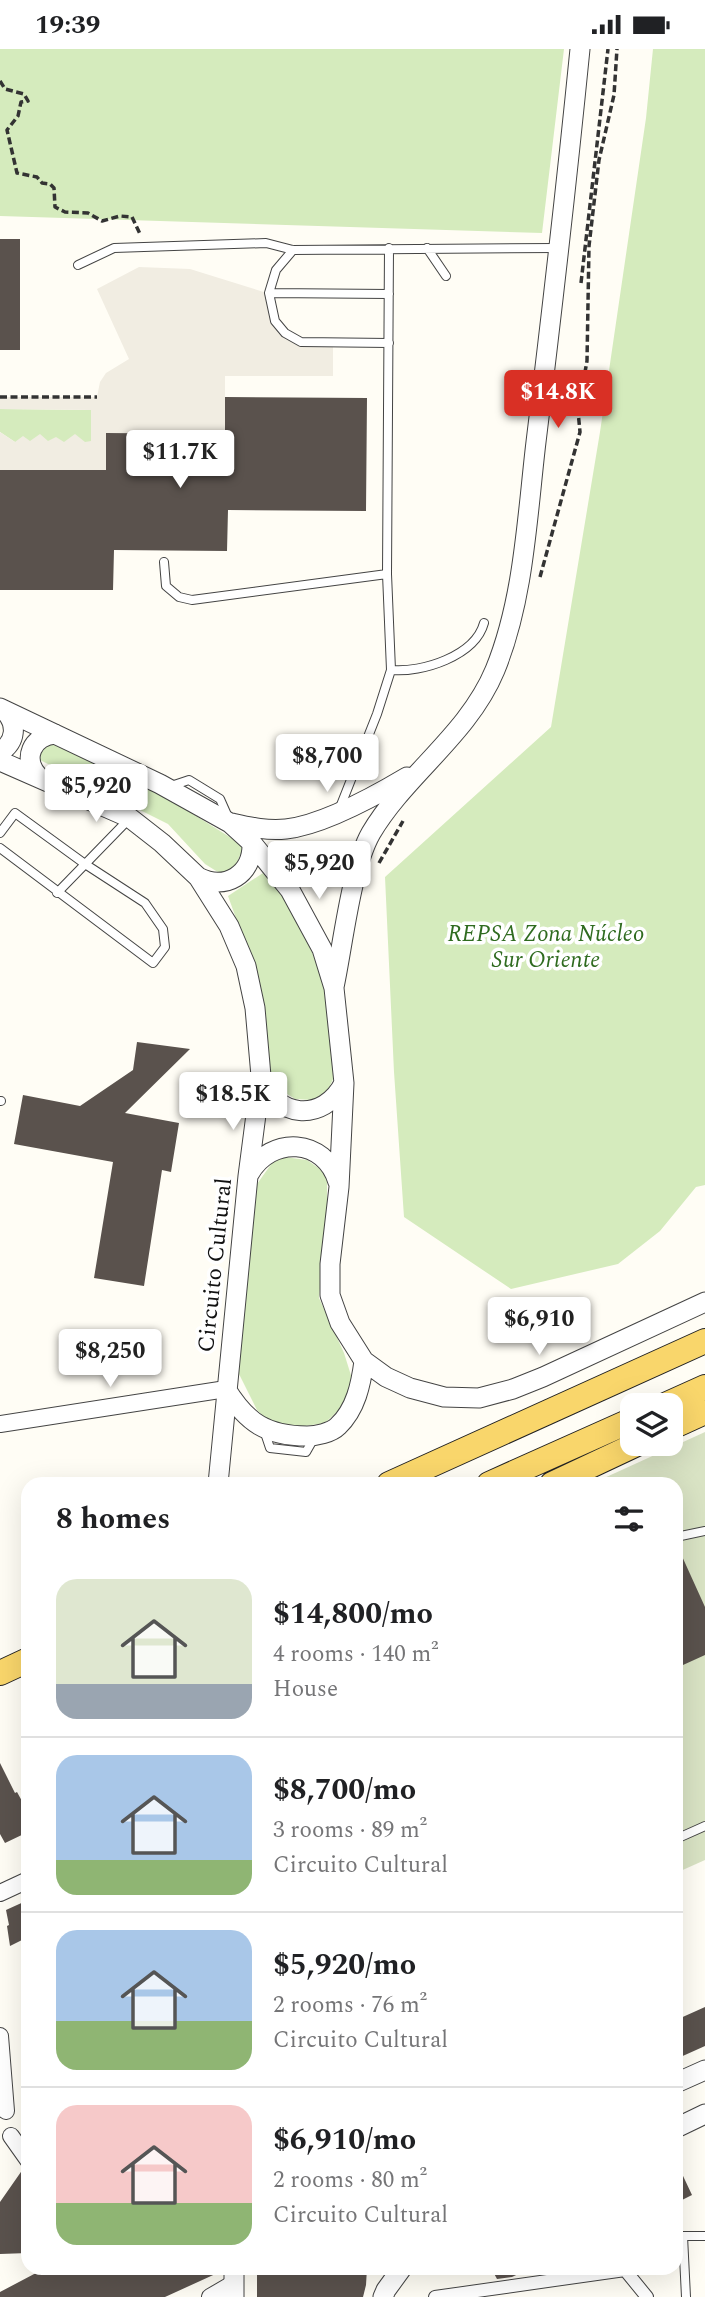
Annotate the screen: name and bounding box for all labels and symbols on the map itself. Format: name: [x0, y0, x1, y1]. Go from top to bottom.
pin: $14.8K: [501, 371, 615, 430]
pin: $11.7K: [123, 431, 237, 490]
pin: $8,700: [270, 735, 384, 794]
pin: $5,920: [39, 765, 153, 824]
pin: $5,920: [262, 841, 376, 901]
park label: REPSA Zona Núcleo Sur Oriente: [448, 917, 645, 978]
pin: $18.5K: [176, 1073, 290, 1132]
street label: Circuito Cultural: [189, 1176, 242, 1354]
pin: $6,910: [482, 1297, 596, 1357]
pin: $8,250: [53, 1329, 167, 1389]

